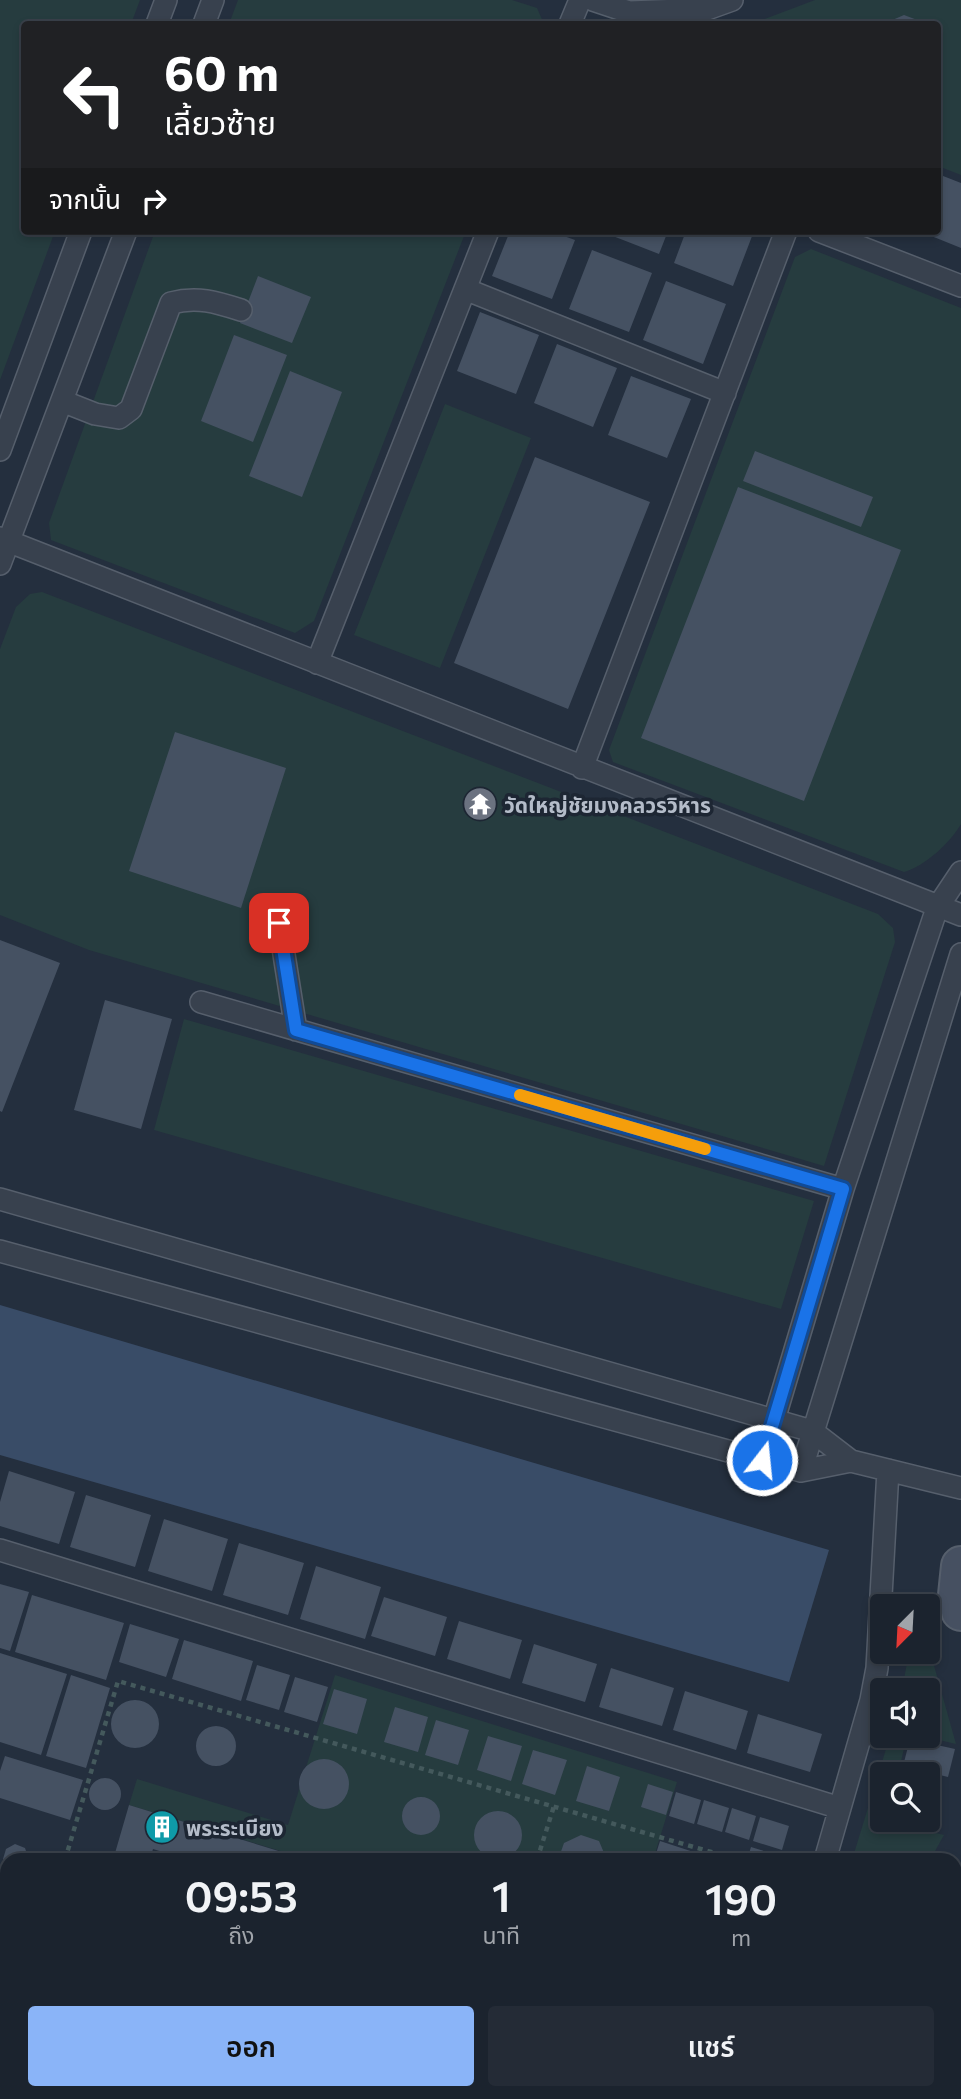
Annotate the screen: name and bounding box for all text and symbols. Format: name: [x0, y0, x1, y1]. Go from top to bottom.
text: 60 m: [164, 41, 279, 101]
icon: left: [49, 49, 140, 140]
text: เลี้ยวซ้าย: [164, 102, 276, 142]
icon: right: [135, 182, 173, 220]
text: จากนั้น: [49, 183, 121, 214]
temple icon: วัดใหญ่ชัยมงคลวรวิหาร: [461, 785, 499, 823]
place label: วัดใหญ่ชัยมงคลวรวิหาร: [504, 792, 711, 817]
pin: [249, 893, 309, 953]
icon: arrive: [260, 904, 298, 942]
position arrow: [725, 1423, 799, 1497]
north arrow: [870, 1594, 940, 1664]
map controls: [870, 1594, 940, 1832]
button: sound: [870, 1678, 940, 1748]
button: search: [870, 1762, 940, 1832]
building icon: พระระเบียง: [143, 1808, 181, 1846]
place label: พระระเบียง: [186, 1815, 283, 1840]
text: 09:53: [185, 1869, 298, 1921]
text: 1: [492, 1869, 511, 1921]
text: 190: [705, 1872, 777, 1924]
text: ถึง: [228, 1921, 254, 1949]
text: นาที: [483, 1921, 520, 1949]
text: m: [731, 1923, 751, 1951]
button: ออก: [28, 2006, 474, 2086]
button: แชร์: [488, 2006, 934, 2086]

